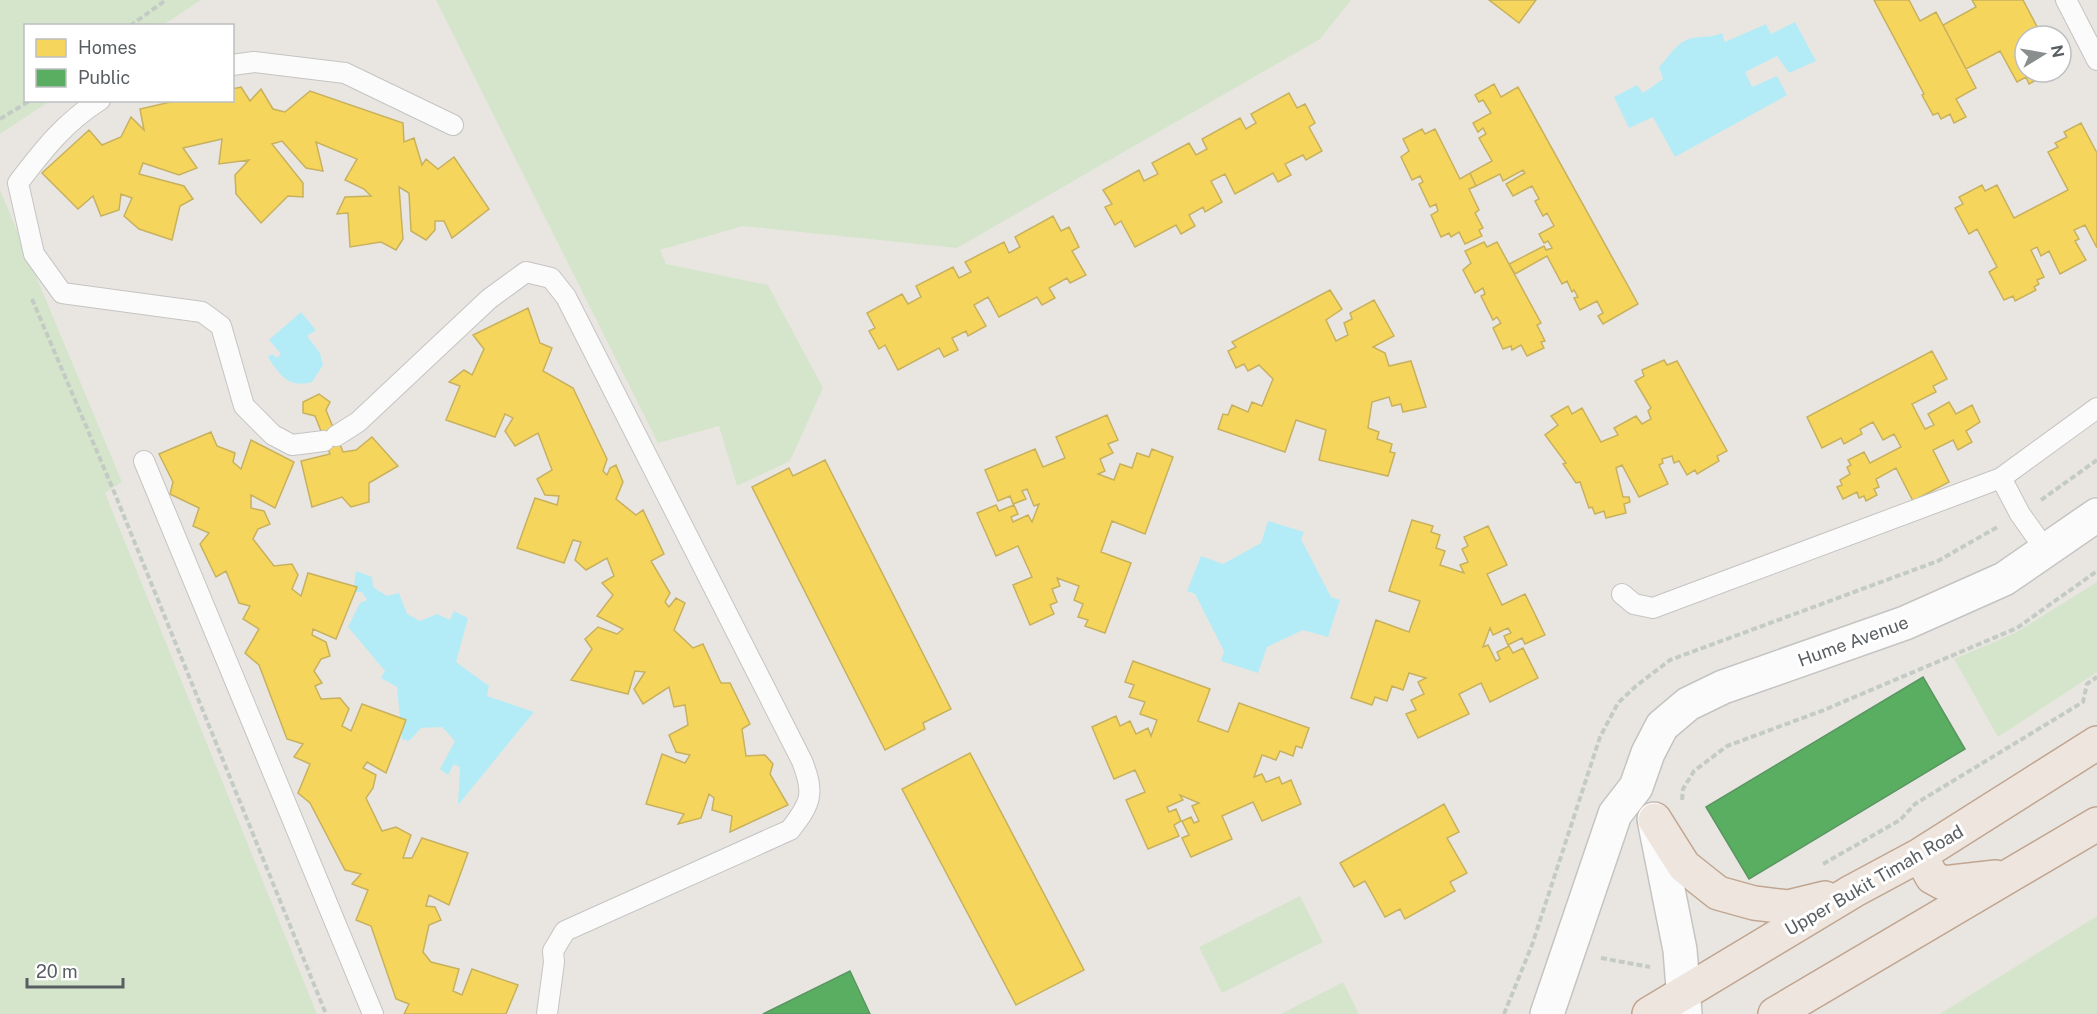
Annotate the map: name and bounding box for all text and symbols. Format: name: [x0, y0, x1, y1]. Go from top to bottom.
legend: [24, 24, 234, 102]
north arrow: [2013, 24, 2073, 84]
text: Homes: [78, 37, 137, 58]
text: N: [2047, 43, 2068, 59]
text: Public: [78, 67, 130, 88]
street label: Hume Avenue: [1795, 611, 1911, 671]
street label: Upper Bukit Timah Road: [1781, 820, 1967, 940]
scale bar: [27, 951, 123, 989]
text: 20 m: [36, 961, 78, 982]

